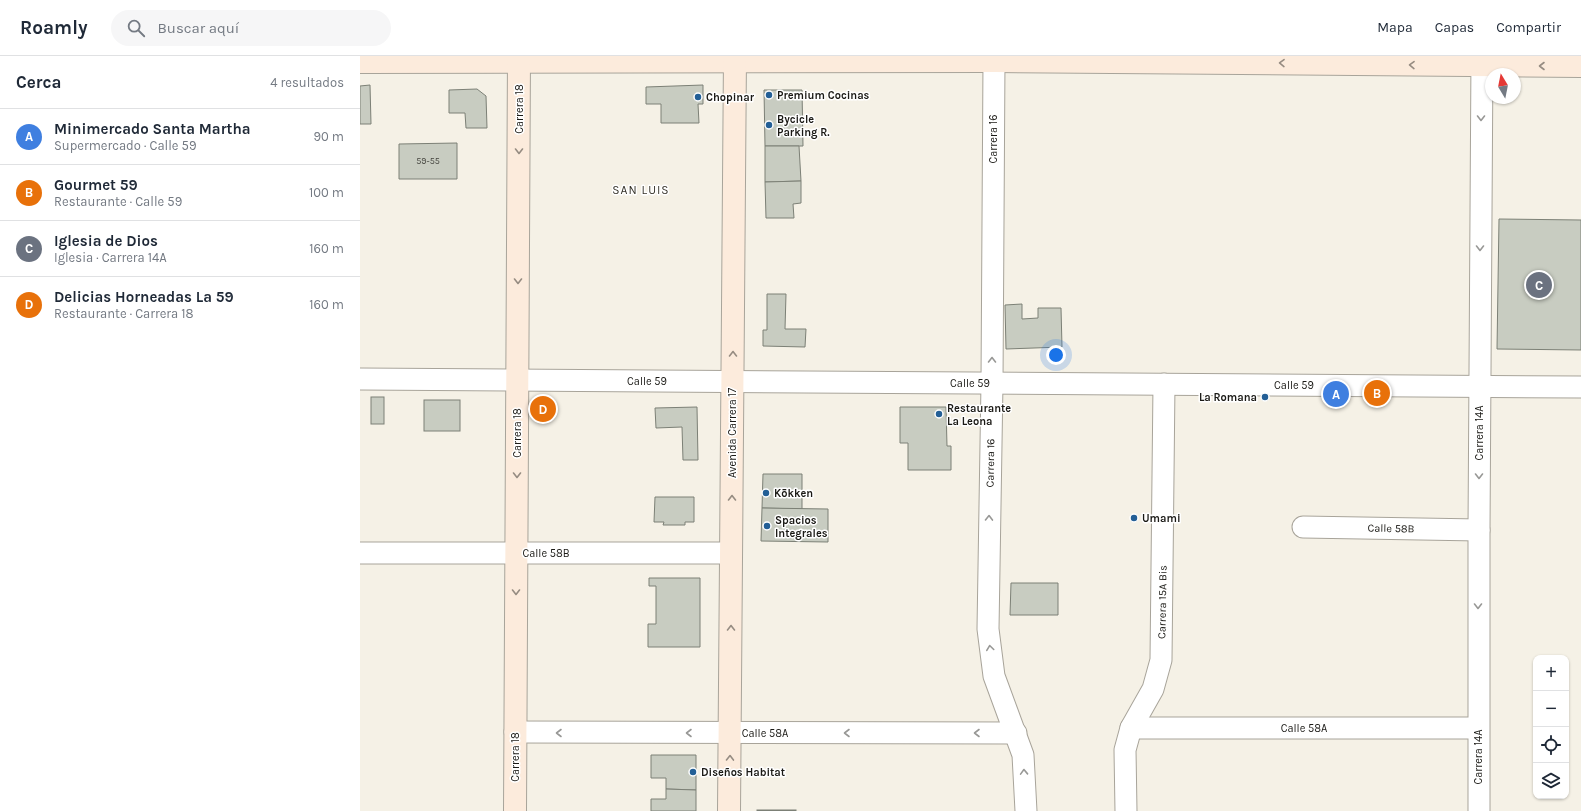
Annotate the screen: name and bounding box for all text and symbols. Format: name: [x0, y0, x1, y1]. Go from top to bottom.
search box: [111, 10, 391, 46]
text: Roamly: [20, 17, 87, 39]
icon: search: [125, 17, 147, 39]
text: Buscar aquí: [157, 19, 239, 37]
text: Mapa: [1377, 19, 1413, 36]
text: Capas: [1435, 19, 1474, 36]
text: Compartir: [1496, 19, 1561, 36]
one-way arrow: [1279, 59, 1285, 67]
one-way arrow: [1409, 61, 1415, 69]
one-way arrow: [1539, 62, 1545, 70]
north arrow: [1485, 68, 1521, 104]
text: Cerca: [16, 72, 61, 92]
text: 4 resultados: [270, 75, 344, 90]
street label: Carrera 18: [513, 84, 526, 134]
place label: Premium Cocinas: [777, 89, 870, 102]
marker: Premium Cocinas: [764, 90, 774, 100]
place label: Chopinar: [706, 91, 755, 104]
marker: Chopinar: [693, 92, 703, 102]
place label: Bycicle Parking R.: [777, 113, 830, 139]
street label: Carrera 16: [987, 115, 1000, 163]
one-way arrow: [1477, 115, 1485, 121]
text: Minimercado Santa Martha: [54, 120, 251, 138]
marker: Bycicle Parking R.: [764, 120, 774, 130]
text: A: [25, 129, 33, 144]
text: 90 m: [313, 129, 344, 144]
text: Supermercado · Calle 59: [54, 138, 196, 153]
one-way arrow: [515, 148, 523, 154]
house number: 59-55: [416, 156, 440, 166]
text: Gourmet 59: [54, 176, 138, 194]
district label: SAN LUIS: [612, 183, 670, 197]
text: B: [25, 185, 33, 200]
text: 100 m: [309, 185, 344, 200]
text: Restaurante · Calle 59: [54, 194, 182, 209]
text: Iglesia de Dios: [54, 232, 158, 250]
text: C: [25, 241, 33, 256]
text: 160 m: [309, 241, 344, 256]
one-way arrow: [1476, 245, 1485, 251]
text: Iglesia · Carrera 14A: [54, 250, 167, 265]
pin: C: [1526, 270, 1552, 300]
one-way arrow: [514, 278, 522, 284]
text: Delicias Horneadas La 59: [54, 288, 234, 306]
text: D: [25, 297, 33, 312]
text: 160 m: [309, 297, 344, 312]
text: Restaurante · Carrera 18: [54, 306, 194, 321]
your location: [1046, 345, 1066, 365]
one-way arrow: [729, 351, 737, 357]
one-way arrow: [988, 357, 996, 363]
street label: Calle 59: [627, 375, 667, 388]
street label: Calle 59: [950, 377, 990, 390]
pin: B: [1364, 378, 1390, 408]
street label: Calle 59: [1274, 379, 1314, 392]
pin: A: [1323, 379, 1349, 409]
street label: Avenida Carrera 17: [726, 388, 739, 478]
place label: La Romana: [1199, 391, 1257, 404]
marker: La Romana: [1260, 392, 1270, 402]
pin: D: [530, 394, 556, 424]
place label: Restaurante La Leona: [947, 402, 1011, 428]
street label: Carrera 14A: [1473, 405, 1486, 461]
street label: Carrera 18: [511, 408, 524, 458]
marker: Restaurante La Leona: [934, 409, 944, 419]
street label: Carrera 16: [984, 438, 997, 488]
one-way arrow: [513, 472, 521, 478]
one-way arrow: [1475, 473, 1483, 479]
place label: Kōkken: [774, 487, 813, 500]
marker: Kōkken: [761, 488, 771, 498]
one-way arrow: [728, 495, 736, 501]
place label: Umami: [1142, 512, 1181, 525]
marker: Umami: [1129, 513, 1139, 523]
place label: Spacios Integrales: [775, 514, 828, 540]
one-way arrow: [985, 515, 994, 521]
marker: Spacios Integrales: [762, 521, 772, 531]
street label: Calle 58B: [1367, 522, 1415, 535]
street label: Calle 58B: [522, 547, 570, 560]
street label: Carrera 15A Bis: [1155, 565, 1170, 639]
one-way arrow: [512, 589, 520, 595]
one-way arrow: [1474, 603, 1482, 609]
one-way arrow: [727, 625, 735, 631]
one-way arrow: [986, 644, 995, 651]
map controls: [1533, 655, 1569, 799]
button: +: [1533, 655, 1569, 691]
button: −: [1533, 691, 1569, 727]
street label: Calle 58A: [1281, 722, 1328, 735]
street label: Calle 58A: [742, 727, 789, 740]
button: locate: [1533, 727, 1569, 763]
one-way arrow: [556, 729, 562, 737]
one-way arrow: [686, 729, 692, 737]
one-way arrow: [844, 729, 850, 737]
one-way arrow: [974, 729, 980, 737]
street label: Carrera 14A: [1472, 729, 1485, 785]
street label: Carrera 18: [509, 732, 522, 782]
one-way arrow: [726, 755, 734, 761]
button: layers: [1533, 763, 1569, 799]
place label: Diseños Habitat: [701, 766, 786, 779]
marker: Diseños Habitat: [688, 767, 698, 777]
one-way arrow: [1020, 769, 1028, 775]

